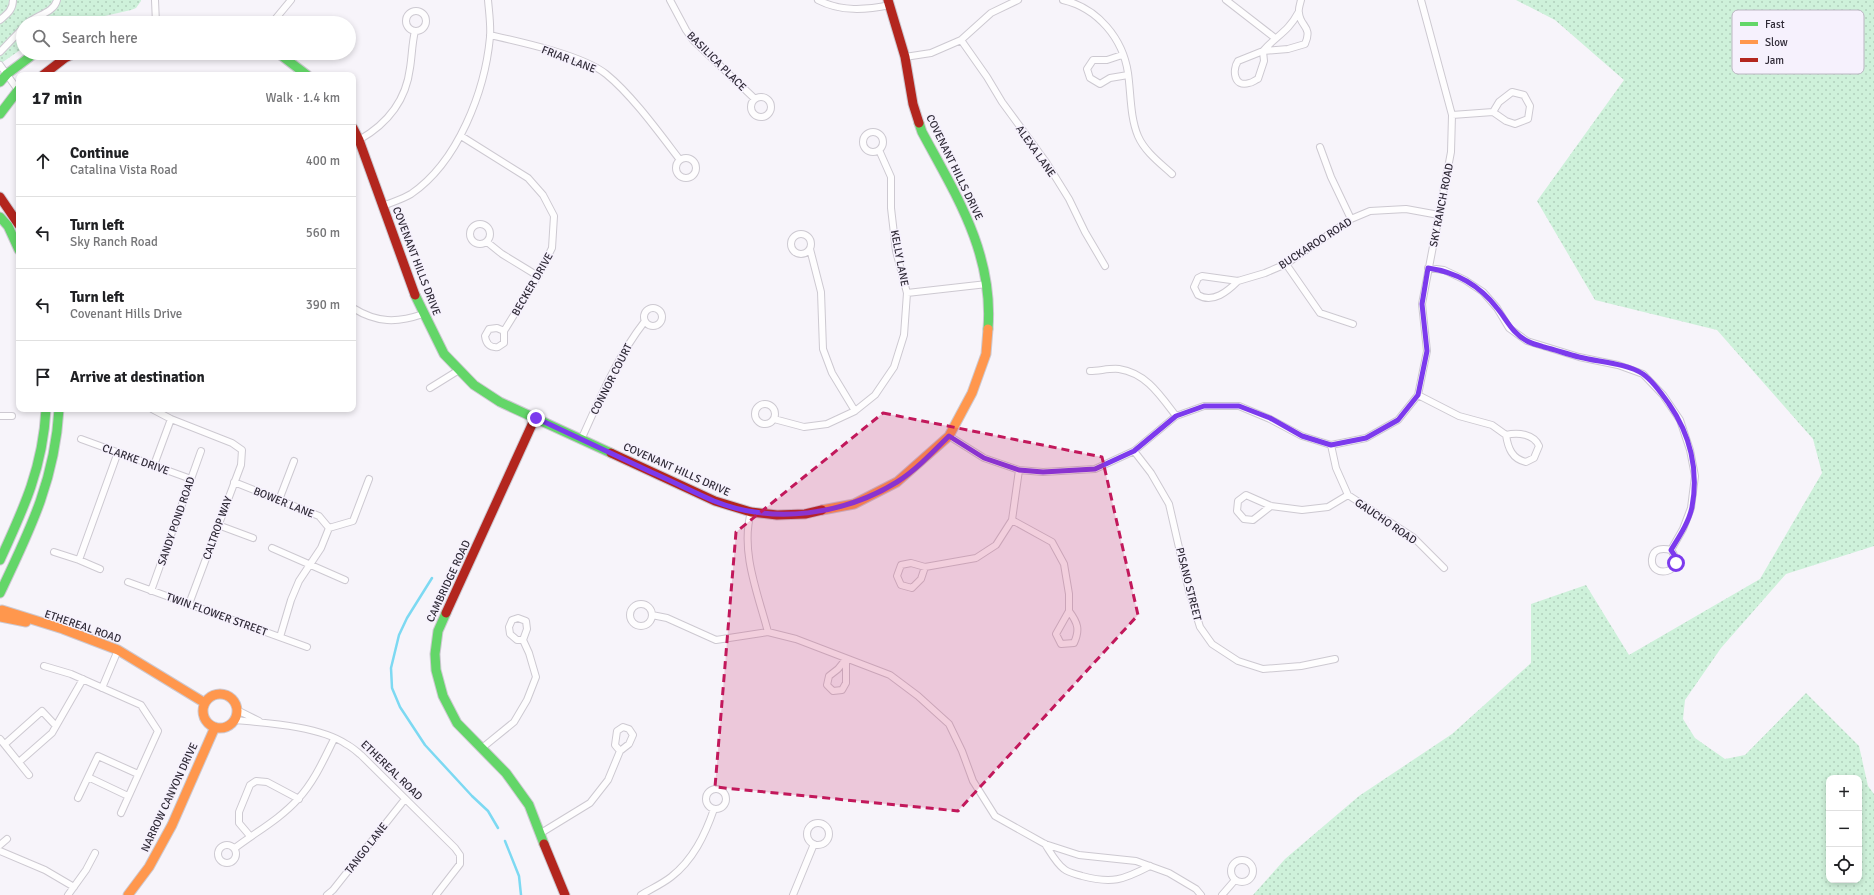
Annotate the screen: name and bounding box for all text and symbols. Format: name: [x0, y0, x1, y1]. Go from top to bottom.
legend: [1732, 10, 1864, 74]
search box: [16, 16, 356, 60]
text: Fast: [1765, 18, 1785, 31]
icon: search: [30, 27, 52, 49]
text: Search here: [62, 29, 138, 47]
street label: BASILICA PLACE: [684, 29, 749, 94]
text: Slow: [1765, 36, 1788, 49]
street label: FRIAR LANE: [540, 43, 598, 76]
text: Jam: [1765, 54, 1784, 67]
text: 17 min: [32, 88, 82, 109]
text: Walk · 1.4 km: [266, 90, 340, 106]
street label: COVENANT HILLS DRIVE: [923, 112, 986, 222]
street label: ALEXA LANE: [1013, 123, 1058, 180]
text: Continue: [70, 144, 129, 162]
icon: ahead: [32, 150, 54, 172]
text: 400 m: [306, 153, 340, 169]
text: Catalina Vista Road: [70, 162, 178, 178]
street label: SKY RANCH ROAD: [1427, 162, 1456, 248]
street label: COVENANT HILLS DRIVE: [390, 205, 443, 318]
street label: BUCKAROO ROAD: [1276, 215, 1354, 272]
text: Turn left: [70, 216, 124, 234]
icon: left: [32, 222, 54, 244]
text: 560 m: [306, 225, 340, 241]
street label: KELLY LANE: [888, 229, 911, 287]
text: Sky Ranch Road: [70, 234, 158, 250]
street label: BECKER DRIVE: [509, 250, 556, 318]
text: Turn left: [70, 288, 124, 306]
icon: left: [32, 294, 54, 316]
text: 390 m: [306, 297, 340, 313]
text: Covenant Hills Drive: [70, 306, 182, 322]
street label: CONNOR COURT: [588, 341, 635, 417]
icon: arrive: [32, 366, 54, 388]
text: Arrive at destination: [70, 368, 205, 386]
route end: [527, 409, 545, 427]
street label: COVENANT HILLS DRIVE: [621, 440, 732, 499]
street label: CLARKE DRIVE: [101, 441, 171, 478]
street label: SANDY POND ROAD: [155, 475, 198, 567]
street label: BOWER LANE: [251, 484, 316, 521]
street label: CALTROP WAY: [200, 494, 235, 562]
street label: GAUCHO ROAD: [1352, 496, 1419, 547]
street label: CAMBRIDGE ROAD: [424, 538, 473, 624]
street label: PISANO STREET: [1173, 546, 1204, 623]
route start: [1667, 554, 1685, 572]
street label: TWIN FLOWER STREET: [165, 590, 270, 639]
street label: ETHEREAL ROAD: [43, 607, 123, 646]
street label: ETHEREAL ROAD: [358, 738, 425, 803]
street label: NARROW CANYON DRIVE: [138, 741, 200, 854]
map controls: [1826, 775, 1862, 883]
button: +: [1826, 775, 1862, 811]
button: −: [1826, 811, 1862, 847]
street label: TANGO LANE: [342, 820, 391, 877]
button: locate: [1826, 847, 1862, 883]

